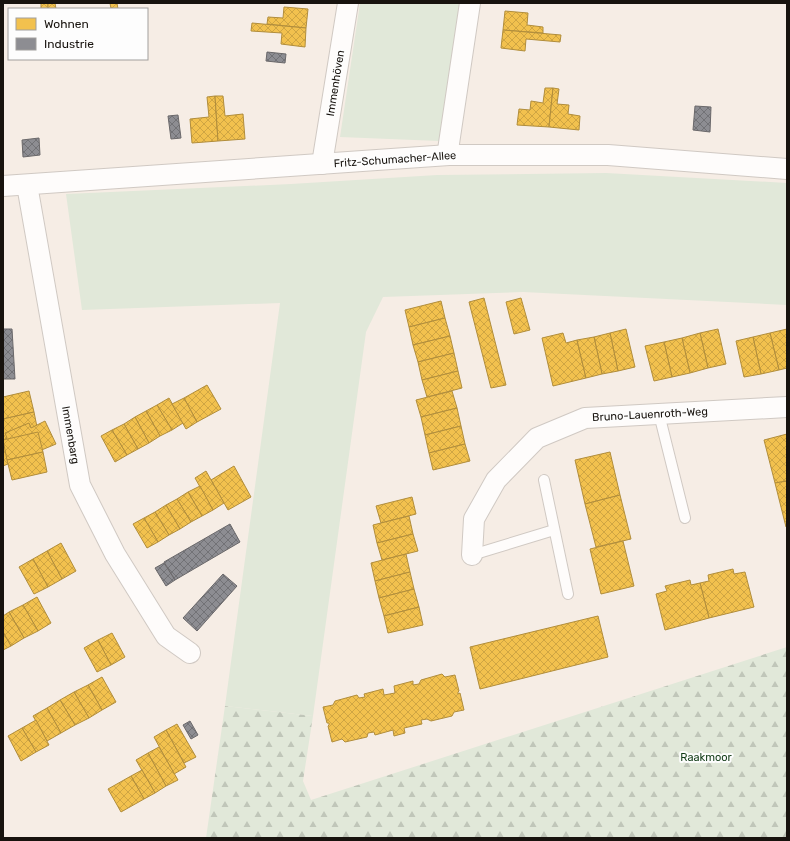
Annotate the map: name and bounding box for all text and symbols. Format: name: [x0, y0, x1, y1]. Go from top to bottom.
legend: [8, 8, 148, 60]
text: Wohnen: [44, 17, 89, 31]
text: Industrie: [44, 37, 94, 51]
street label: Immenhöven: [324, 49, 347, 117]
street label: Fritz-Schumacher-Allee: [333, 149, 457, 170]
street label: Immenbarg: [59, 405, 82, 465]
street label: Bruno-Lauenroth-Weg: [592, 405, 708, 424]
park label: Raakmoor: [680, 751, 733, 764]

